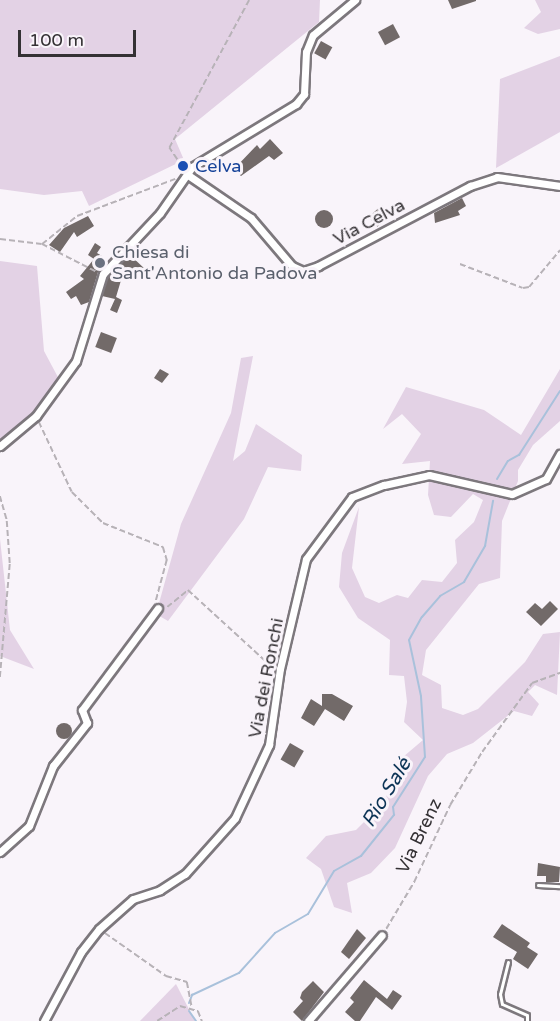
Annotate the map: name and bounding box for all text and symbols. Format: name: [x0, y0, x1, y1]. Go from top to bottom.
scale bar: [21, 18, 140, 56]
text: 100 m: [29, 29, 84, 51]
place label: Celva: [195, 155, 241, 177]
marker: Celva: [176, 159, 190, 173]
street label: Via Celva: [329, 194, 409, 250]
place label: Chiesa di Sant'Antonio da Padova: [112, 242, 317, 284]
marker: Chiesa di Sant'Antonio da Padova: [93, 256, 107, 270]
street label: Via dei Ronchi: [244, 616, 288, 740]
water label: Rio Salé: [357, 754, 417, 832]
street label: Via Brenz: [392, 795, 446, 877]

